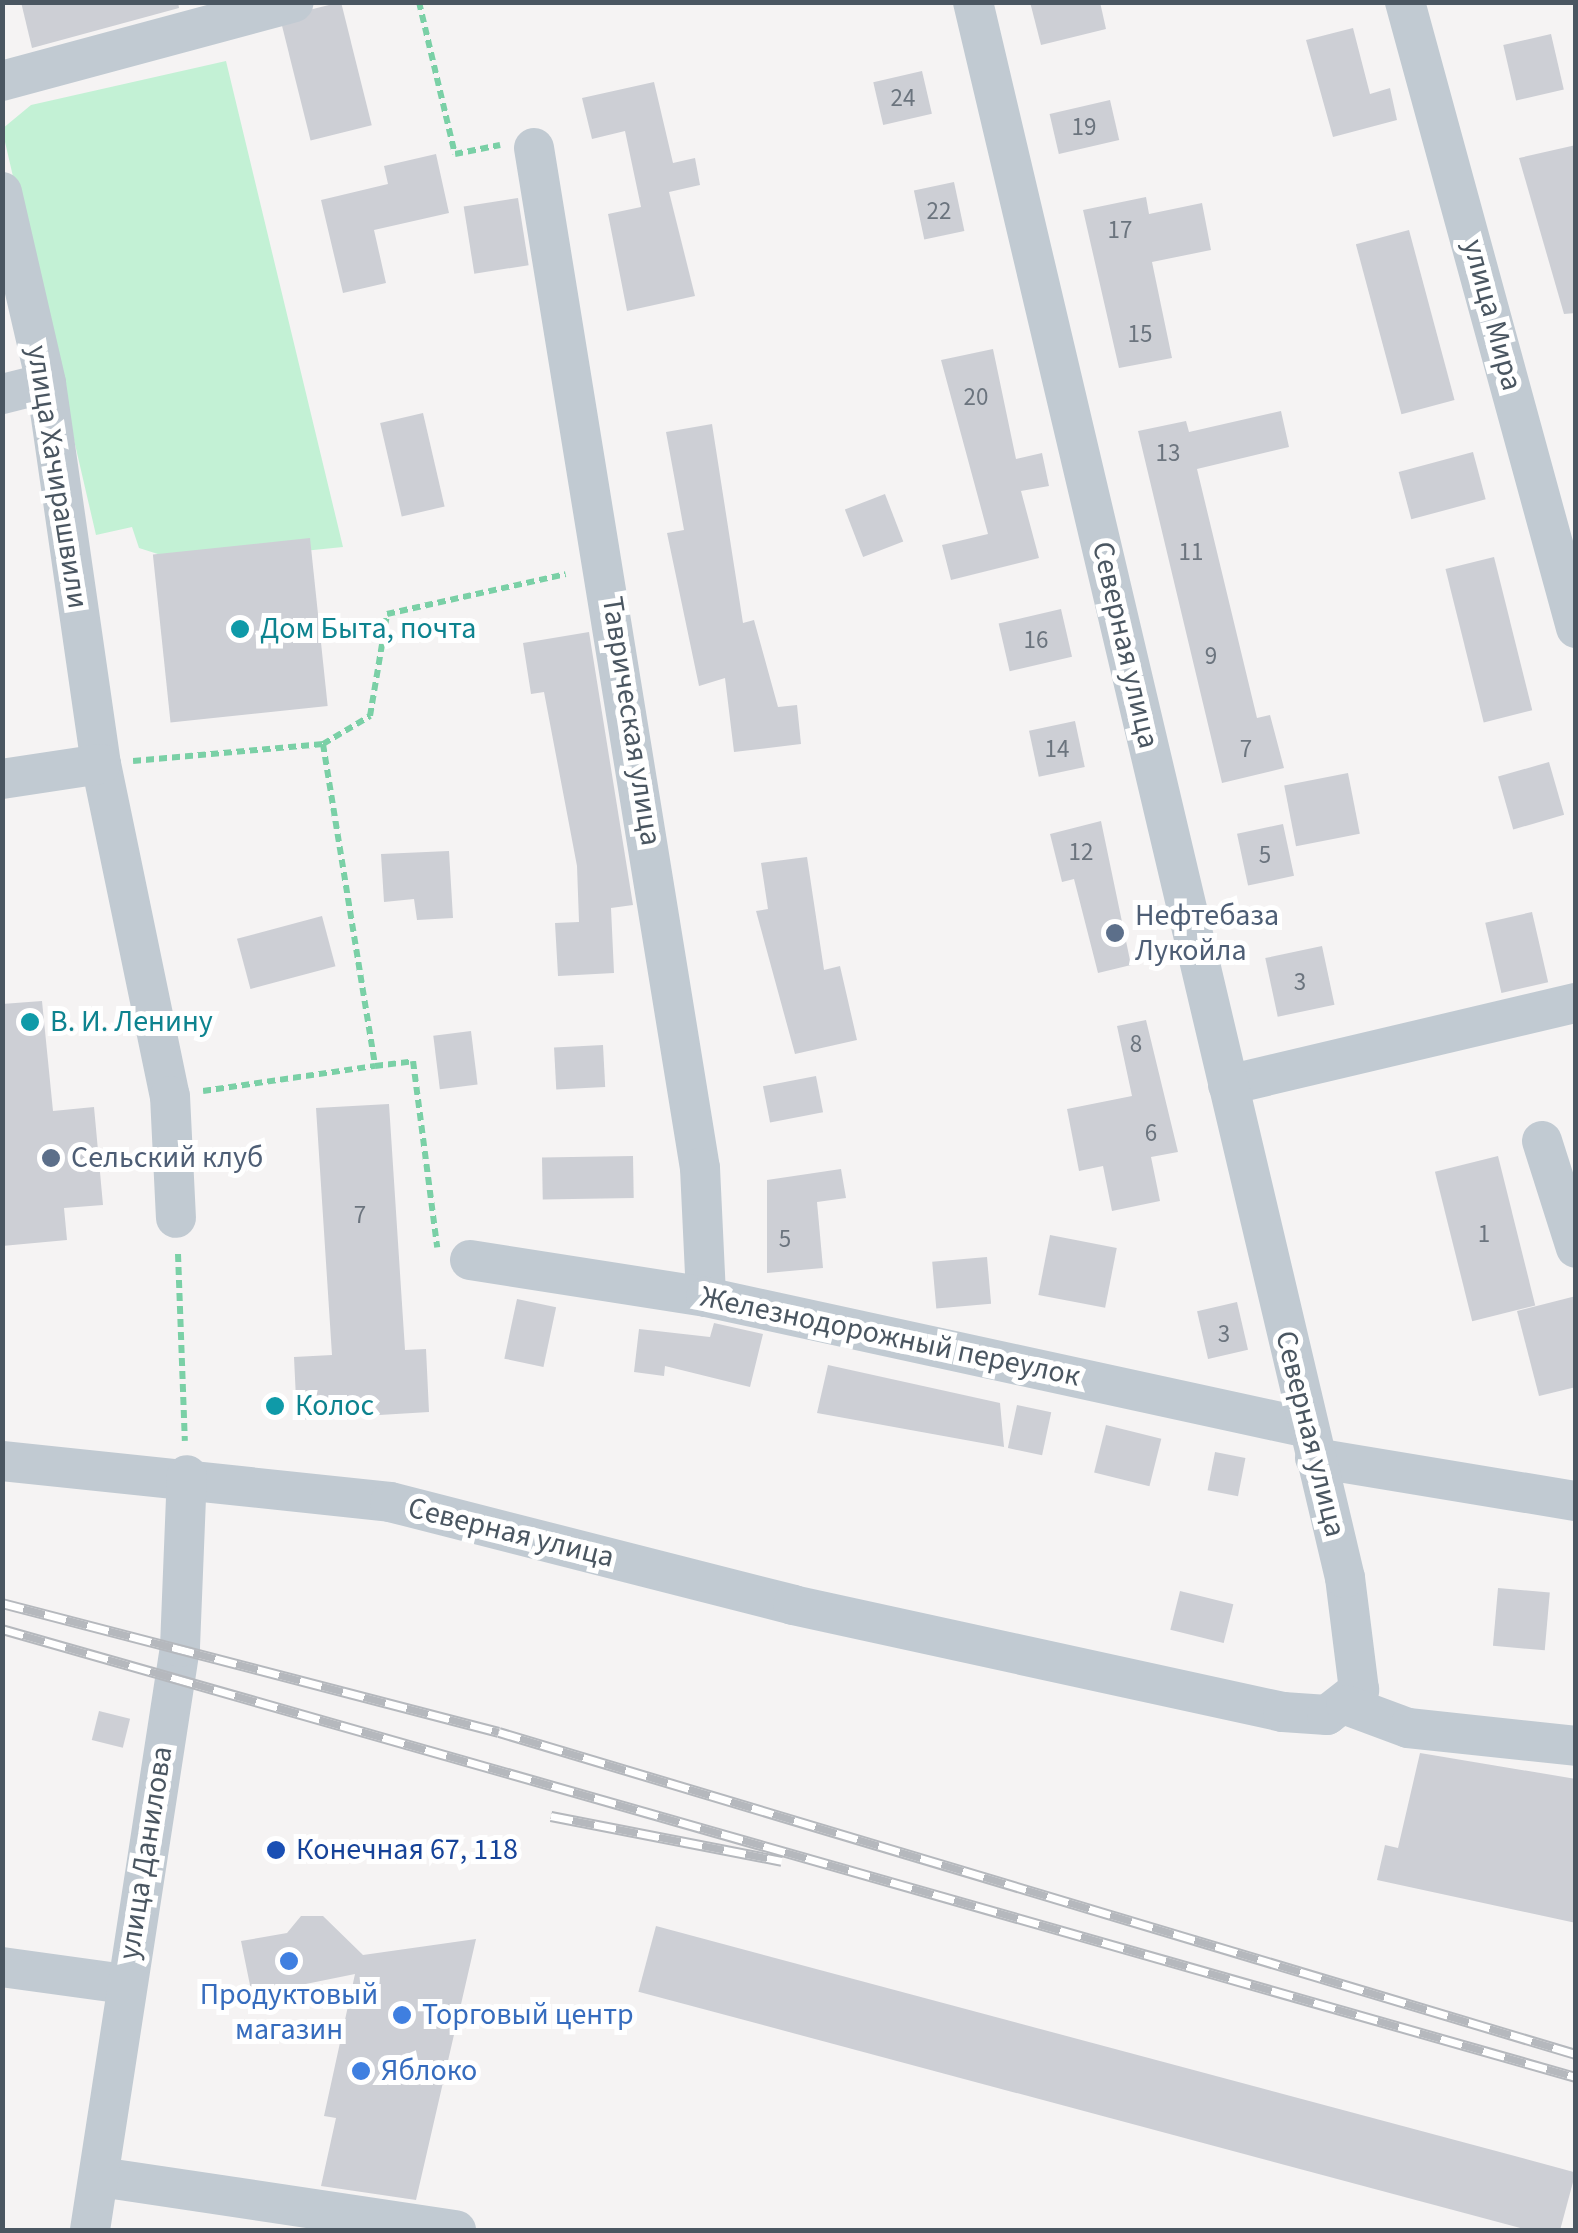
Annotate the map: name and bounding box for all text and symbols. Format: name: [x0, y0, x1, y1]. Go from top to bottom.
house number: 24: [891, 83, 915, 113]
house number: 19: [1072, 112, 1096, 142]
house number: 22: [927, 196, 951, 226]
house number: 17: [1108, 215, 1132, 245]
street label: улица Мира: [1455, 236, 1529, 394]
house number: 15: [1128, 319, 1152, 349]
street label: улица Хачирашвили: [18, 343, 96, 611]
house number: 20: [964, 382, 988, 412]
house number: 13: [1156, 438, 1180, 468]
house number: 11: [1179, 537, 1203, 567]
street label: Северная улица: [1084, 538, 1166, 752]
street label: Таврическая улица: [594, 594, 668, 848]
place label: Дом Быта, почта: [260, 611, 476, 647]
marker: Дом Быта, почта: [229, 618, 251, 640]
house number: 16: [1024, 625, 1048, 655]
house number: 9: [1205, 641, 1217, 671]
house number: 14: [1045, 734, 1069, 764]
house number: 7: [1240, 734, 1252, 764]
house number: 12: [1069, 837, 1093, 867]
house number: 5: [1259, 840, 1271, 870]
place label: Нефтебаза Лукойла: [1135, 898, 1279, 968]
marker: Нефтебаза Лукойла: [1104, 922, 1126, 944]
house number: 3: [1294, 967, 1306, 997]
place label: В. И. Ленину: [50, 1004, 213, 1040]
marker: В. И. Ленину: [19, 1011, 41, 1033]
house number: 8: [1130, 1029, 1142, 1059]
house number: 6: [1145, 1118, 1157, 1148]
place label: Сельский клуб: [71, 1140, 263, 1176]
marker: Сельский клуб: [40, 1147, 62, 1169]
house number: 7: [354, 1200, 366, 1230]
house number: 1: [1478, 1219, 1490, 1249]
house number: 5: [779, 1224, 791, 1254]
street label: Железнодорожный переулок: [697, 1279, 1083, 1395]
house number: 3: [1218, 1319, 1230, 1349]
street label: Северная улица: [1267, 1327, 1353, 1541]
place label: Колос: [295, 1388, 374, 1424]
marker: Колос: [264, 1395, 286, 1417]
street label: Северная улица: [404, 1490, 618, 1576]
street label: улица Данилова: [111, 1744, 181, 1962]
place label: Конечная 67, 118: [296, 1832, 518, 1868]
marker: Конечная 67, 118: [265, 1839, 287, 1861]
marker: Продуктовый магазин: [278, 1950, 300, 1972]
place label: Продуктовый магазин: [200, 1977, 378, 2048]
place label: Торговый центр: [422, 1997, 634, 2033]
marker: Торговый центр: [391, 2004, 413, 2026]
place label: Яблоко: [381, 2053, 477, 2089]
marker: Яблоко: [350, 2060, 372, 2082]

